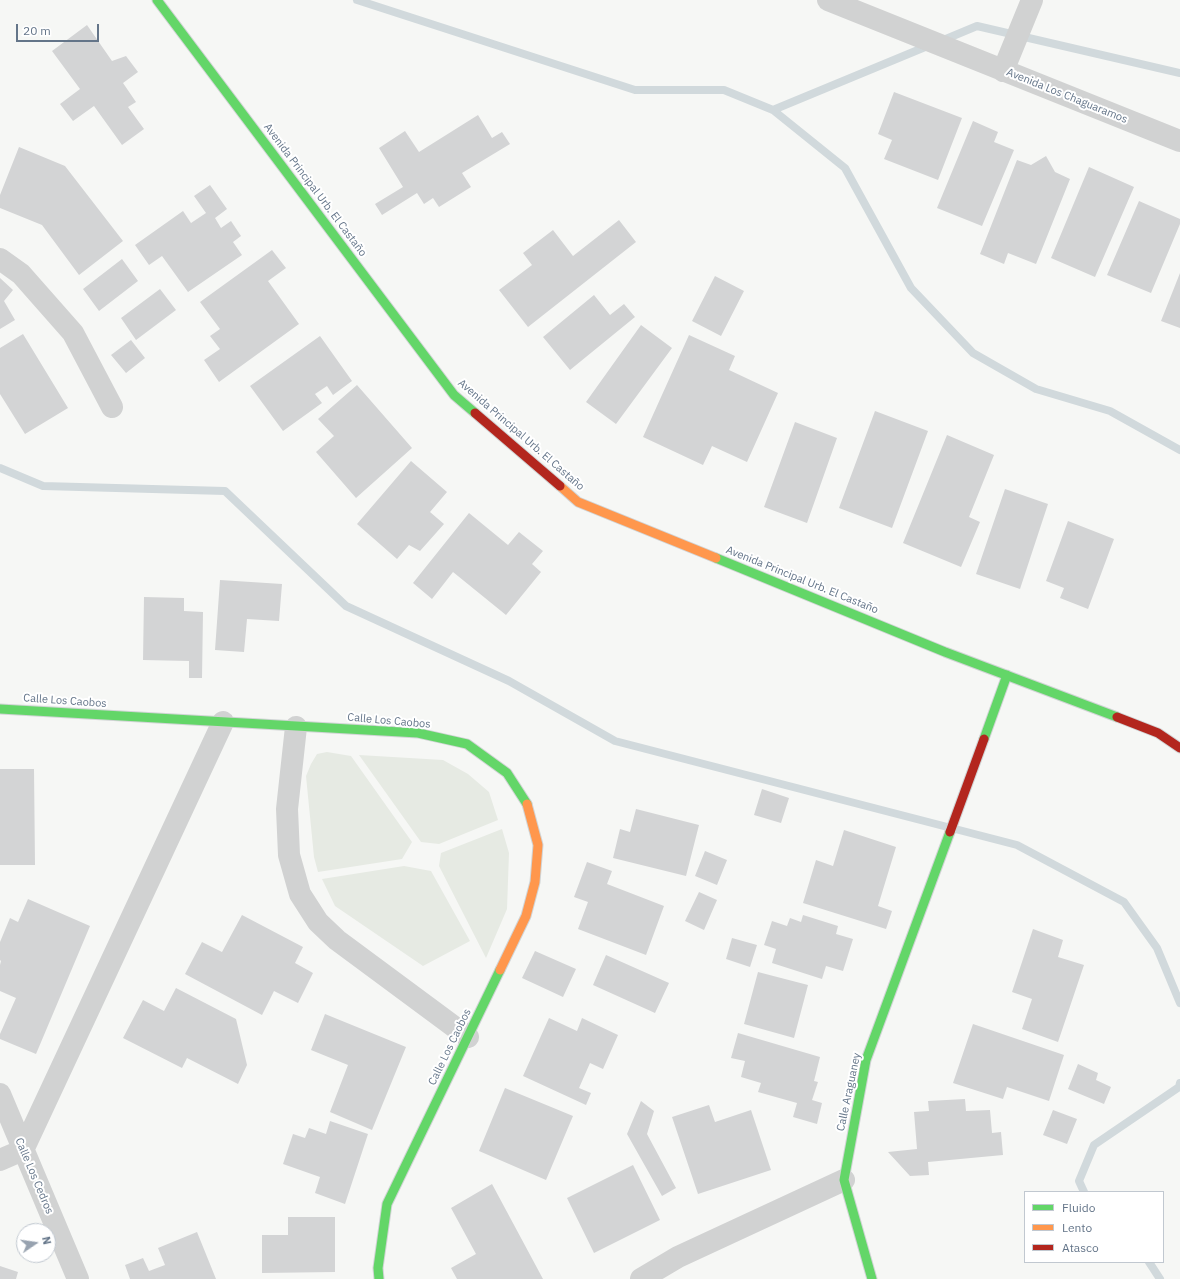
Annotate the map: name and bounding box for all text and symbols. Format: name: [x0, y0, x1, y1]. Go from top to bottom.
scale bar: [18, 16, 101, 42]
text: 20 m: [23, 23, 51, 38]
street label: Avenida Los Chaguaramos: [1005, 66, 1129, 126]
street label: Avenida Principal Urb. El Castaño: [261, 121, 369, 259]
street label: Avenida Principal Urb. El Castaño: [455, 377, 587, 493]
street label: Avenida Principal Urb. El Castaño: [724, 543, 880, 617]
street label: Calle Los Caobos: [23, 692, 107, 710]
street label: Calle Los Caobos: [347, 711, 431, 731]
street label: Calle Los Caobos: [426, 1007, 474, 1087]
street label: Calle Araguaney: [834, 1052, 864, 1132]
street label: Calle Los Cedros: [12, 1136, 56, 1216]
legend: [1024, 1191, 1164, 1263]
text: Fluido: [1062, 1200, 1095, 1215]
text: Lento: [1062, 1220, 1092, 1235]
north arrow: [16, 1223, 56, 1263]
text: N: [39, 1235, 54, 1246]
text: Atasco: [1062, 1240, 1099, 1255]

